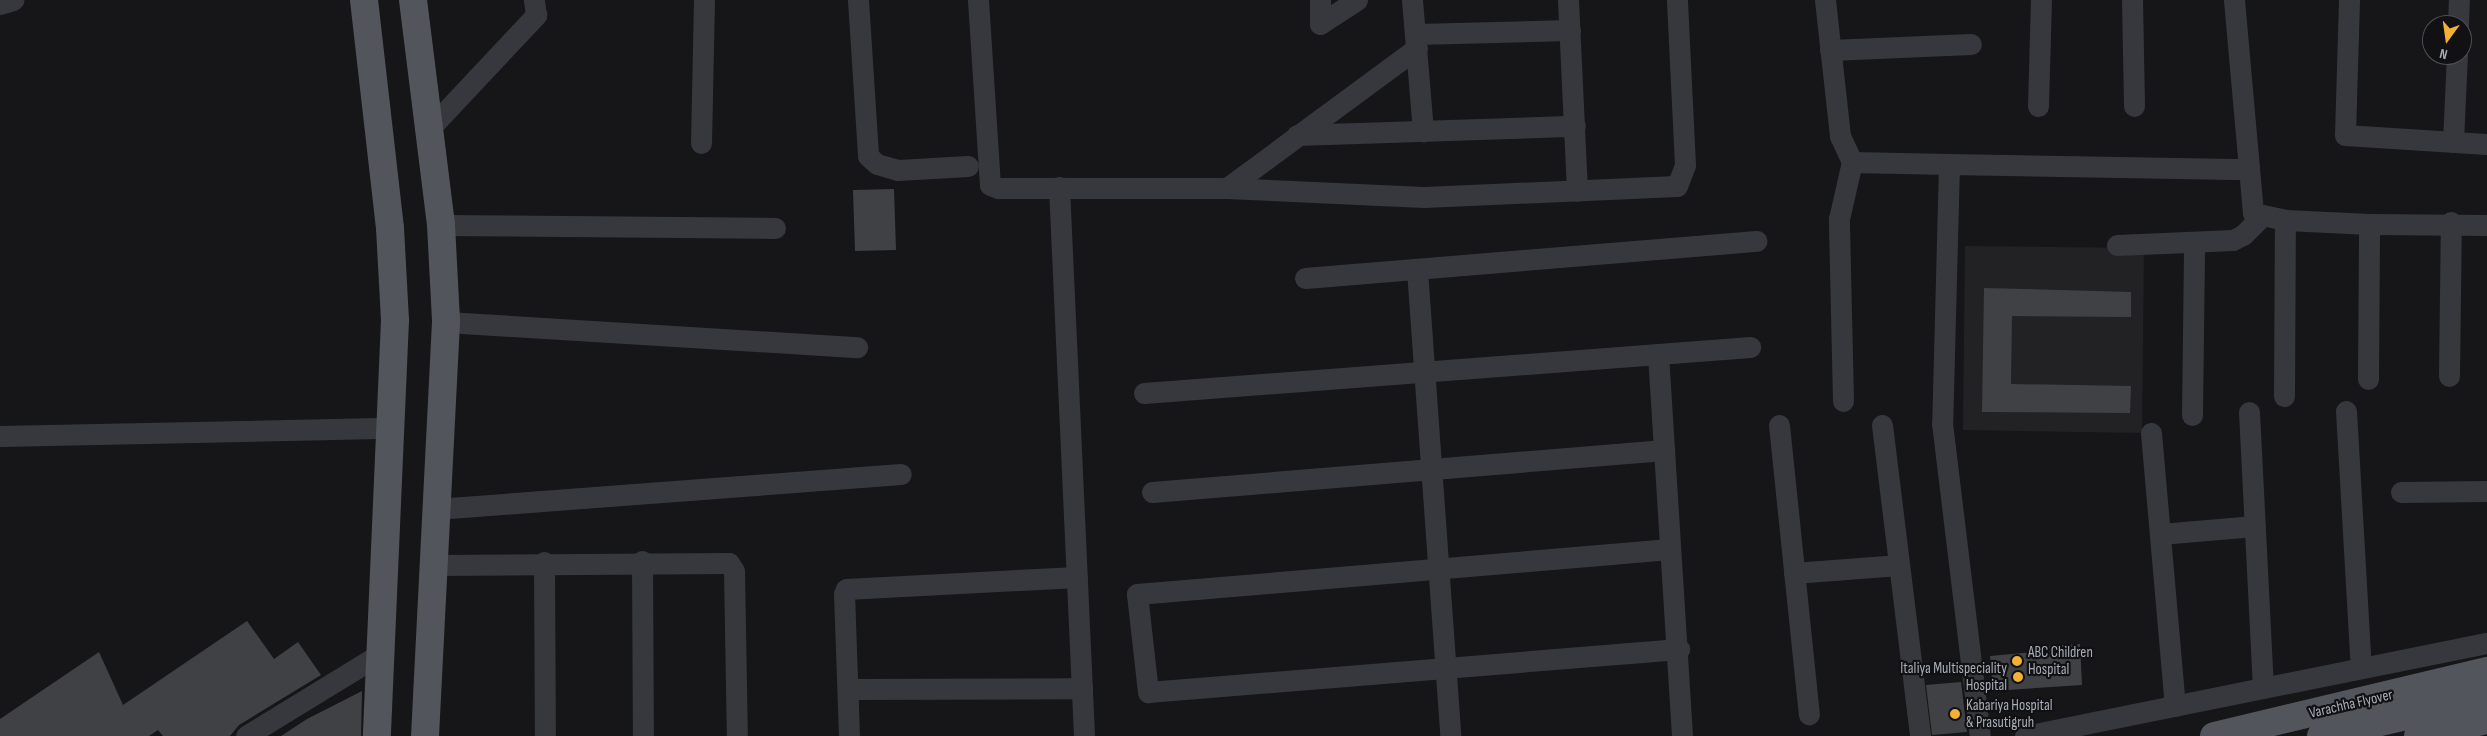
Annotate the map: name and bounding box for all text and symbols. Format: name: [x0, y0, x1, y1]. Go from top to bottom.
north arrow: [2422, 15, 2472, 65]
text: N: [2438, 45, 2449, 63]
place label: ABC Children Hospital: [2028, 643, 2093, 678]
marker: ABC Children Hospital: [2010, 654, 2024, 668]
place label: Italiya Multispeciality Hospital: [1900, 659, 2007, 694]
marker: Italiya Multispeciality Hospital: [2011, 670, 2025, 684]
street label: Varachha Flyover: [2307, 686, 2395, 722]
place label: Kabariya Hospital & Prasutigruh: [1966, 696, 2053, 731]
marker: Kabariya Hospital & Prasutigruh: [1948, 707, 1962, 721]

